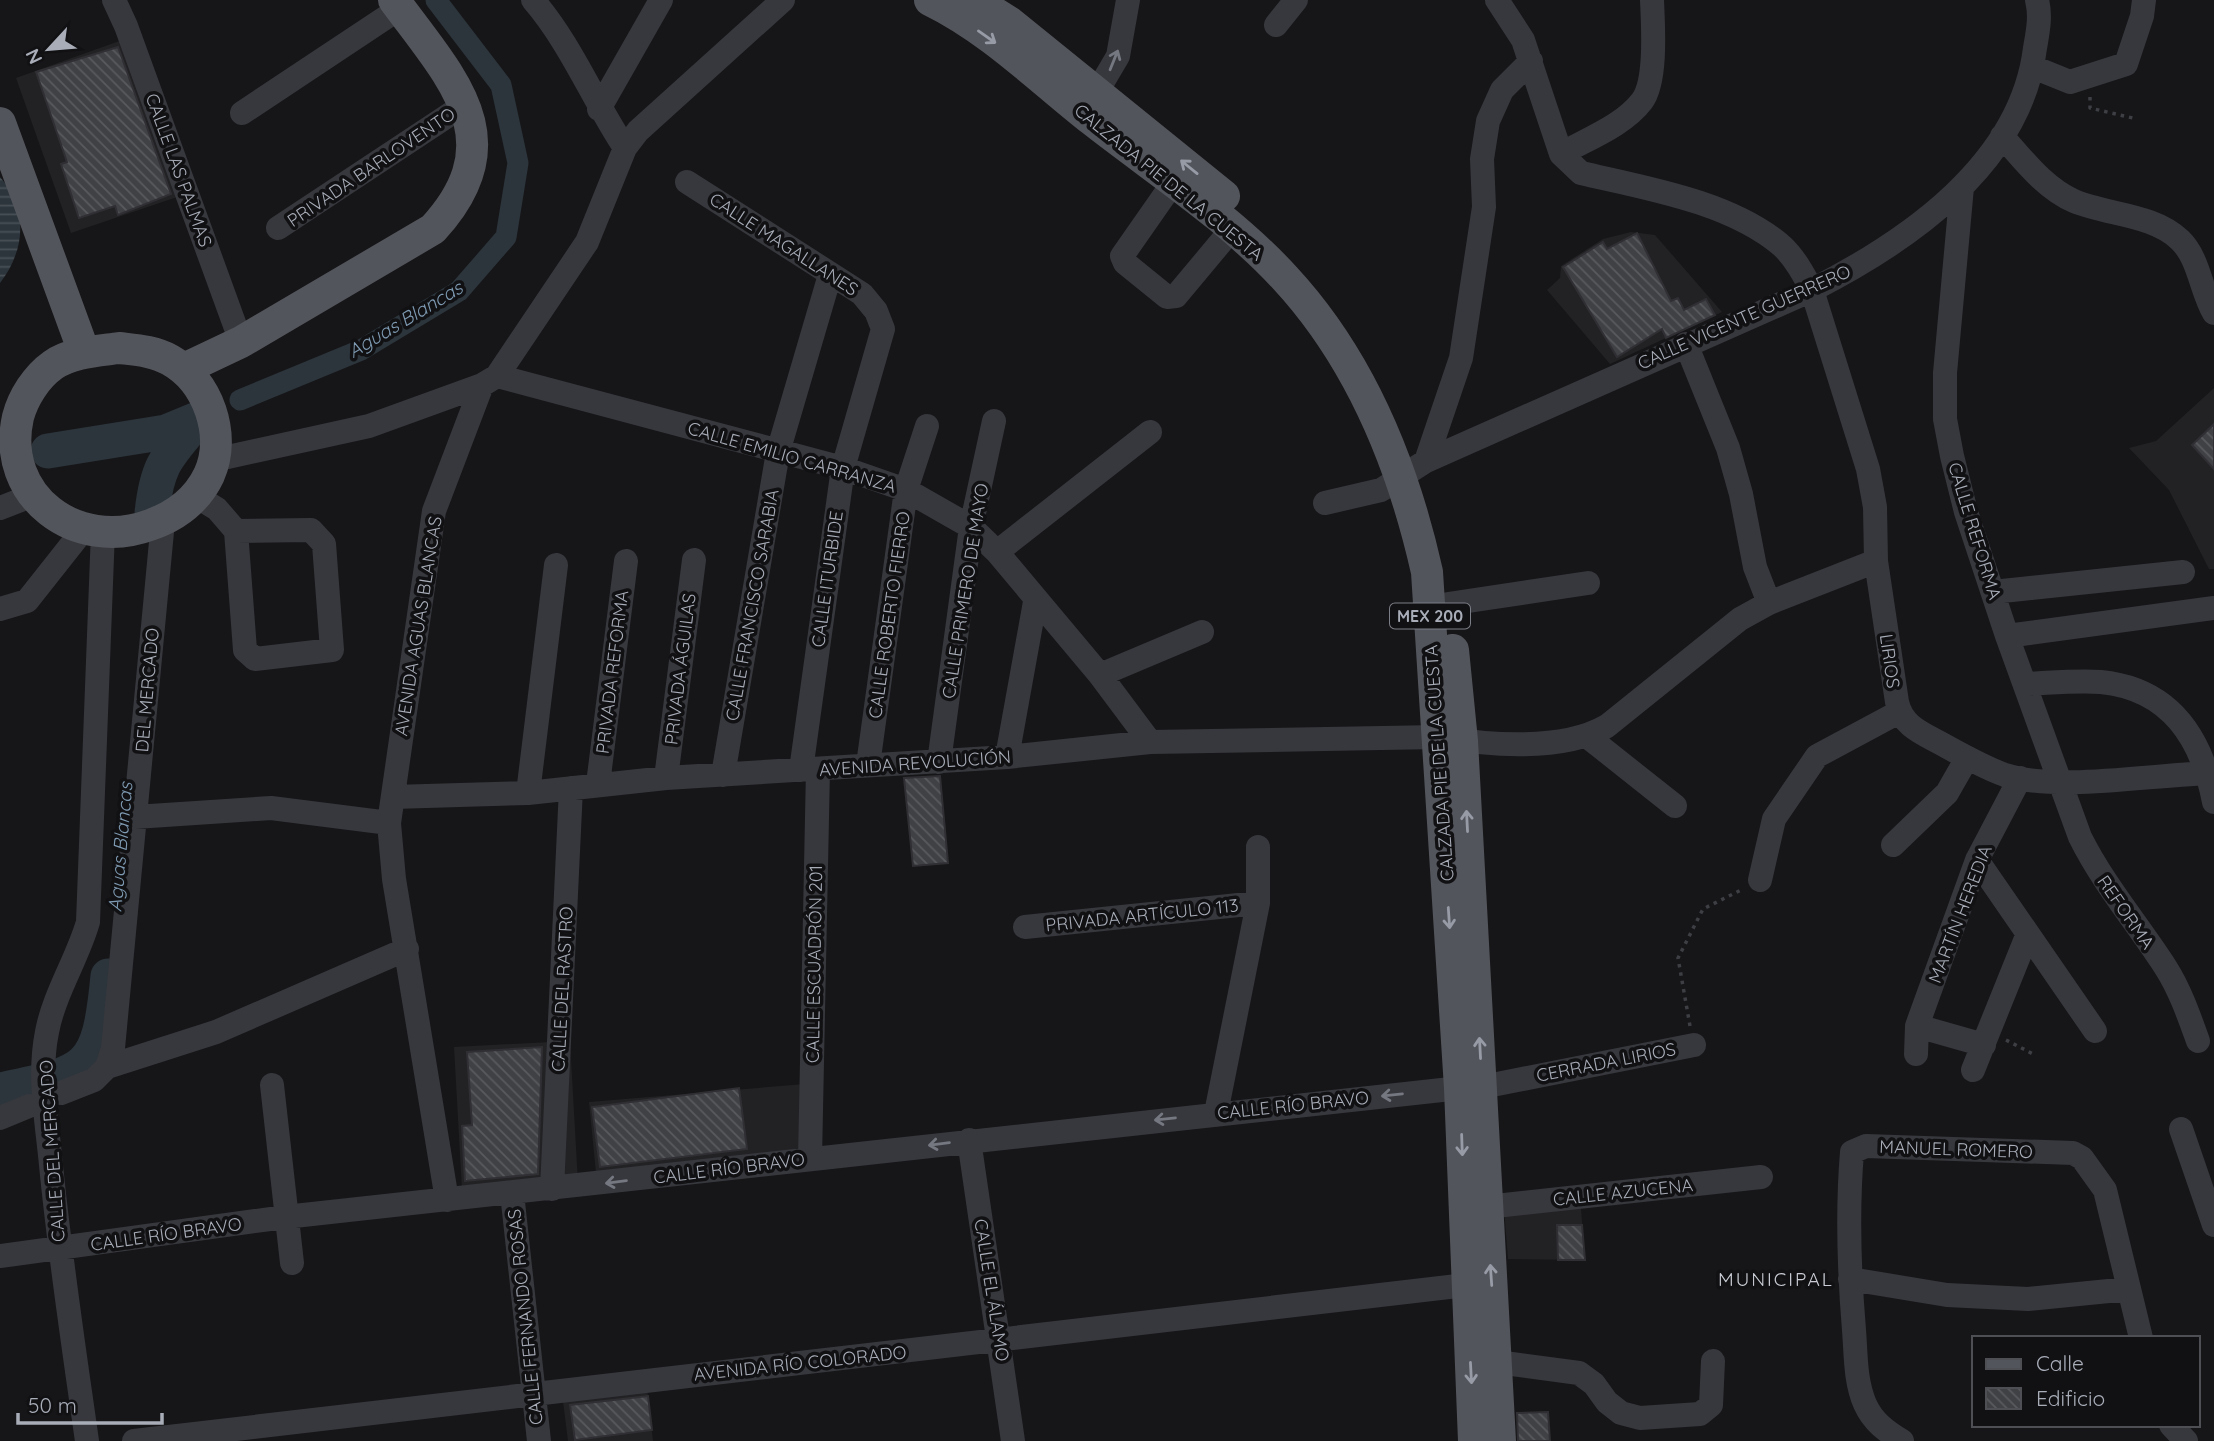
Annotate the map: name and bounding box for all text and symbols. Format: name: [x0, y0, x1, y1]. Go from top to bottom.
north arrow: [14, 14, 84, 84]
one-way arrow: [977, 30, 996, 44]
text: N: [20, 45, 48, 68]
one-way arrow: [1109, 50, 1122, 71]
street label: CALLE LAS PALMAS: [141, 90, 217, 250]
street label: CALZADA PIE DE LA CUESTA: [1070, 99, 1269, 266]
street label: PRIVADA BARLOVENTO: [283, 102, 459, 232]
one-way arrow: [1180, 160, 1198, 175]
street label: CALLE MAGALLANES: [705, 187, 863, 301]
street label: CALLE VICENTE GUERRERO: [1634, 260, 1854, 374]
water label: Aguas Blancas: [343, 275, 468, 363]
street label: CALLE EMILIO CARRANZA: [685, 416, 899, 498]
street label: CALLE REFORMA: [1943, 460, 2007, 603]
street label: CALLE PRIMERO DE MAYO: [937, 482, 993, 700]
street label: CALLE FRANCISCO SARABIA: [720, 487, 784, 723]
street label: CALLE ITURBIDE: [806, 509, 848, 649]
street label: CALLE ROBERTO FIERRO: [863, 510, 915, 720]
street label: AVENIDA AGUAS BLANCAS: [389, 514, 447, 738]
street label: PRIVADA REFORMA: [591, 589, 633, 755]
street label: PRIVADA ÁGUILAS: [659, 592, 701, 746]
road number: MEX 200: [1390, 604, 1470, 628]
street label: DEL MERCADO: [130, 627, 164, 753]
street label: LIRIOS: [1875, 632, 1905, 690]
street label: CALZADA PIE DE LA CUESTA: [1419, 644, 1459, 882]
street label: AVENIDA REVOLUCIÓN: [818, 745, 1012, 781]
water label: Aguas Blancas: [102, 780, 138, 913]
one-way arrow: [1460, 809, 1473, 832]
street label: MARTÍN HEREDIA: [1923, 841, 1997, 986]
street label: CALLE ESCUADRÓN 201: [801, 865, 827, 1063]
street label: REFORMA: [2092, 871, 2160, 954]
street label: PRIVADA ARTÍCULO 113: [1044, 893, 1240, 937]
street label: CALLE DEL RASTRO: [546, 906, 578, 1072]
one-way arrow: [1443, 906, 1456, 929]
one-way arrow: [1473, 1037, 1486, 1060]
street label: CERRADA LIRIOS: [1534, 1037, 1678, 1087]
street label: CALLE DEL MERCADO: [34, 1059, 70, 1243]
street label: CALLE RÍO BRAVO: [1216, 1086, 1370, 1124]
one-way arrow: [1381, 1089, 1403, 1102]
one-way arrow: [1155, 1113, 1177, 1126]
one-way arrow: [1455, 1134, 1468, 1157]
street label: MANUEL ROMERO: [1879, 1135, 2033, 1163]
one-way arrow: [928, 1137, 951, 1150]
street label: CALLE RÍO BRAVO: [652, 1147, 806, 1189]
street label: CALLE AZUCENA: [1552, 1173, 1694, 1211]
one-way arrow: [605, 1175, 628, 1188]
street label: CALLE FERNANDO ROSAS: [502, 1208, 548, 1426]
street label: CALLE RÍO BRAVO: [89, 1212, 243, 1256]
street label: CALLE EL ÁLAMO: [969, 1217, 1015, 1363]
one-way arrow: [1484, 1264, 1497, 1287]
district label: MUNICIPAL: [1718, 1267, 1834, 1291]
legend: [1972, 1336, 2200, 1427]
street label: AVENIDA RÍO COLORADO: [693, 1340, 907, 1386]
text: Calle: [2036, 1350, 2084, 1376]
one-way arrow: [1465, 1361, 1478, 1383]
scale bar: [18, 1382, 161, 1426]
text: Edificio: [2036, 1385, 2105, 1411]
text: 50 m: [28, 1392, 77, 1418]

